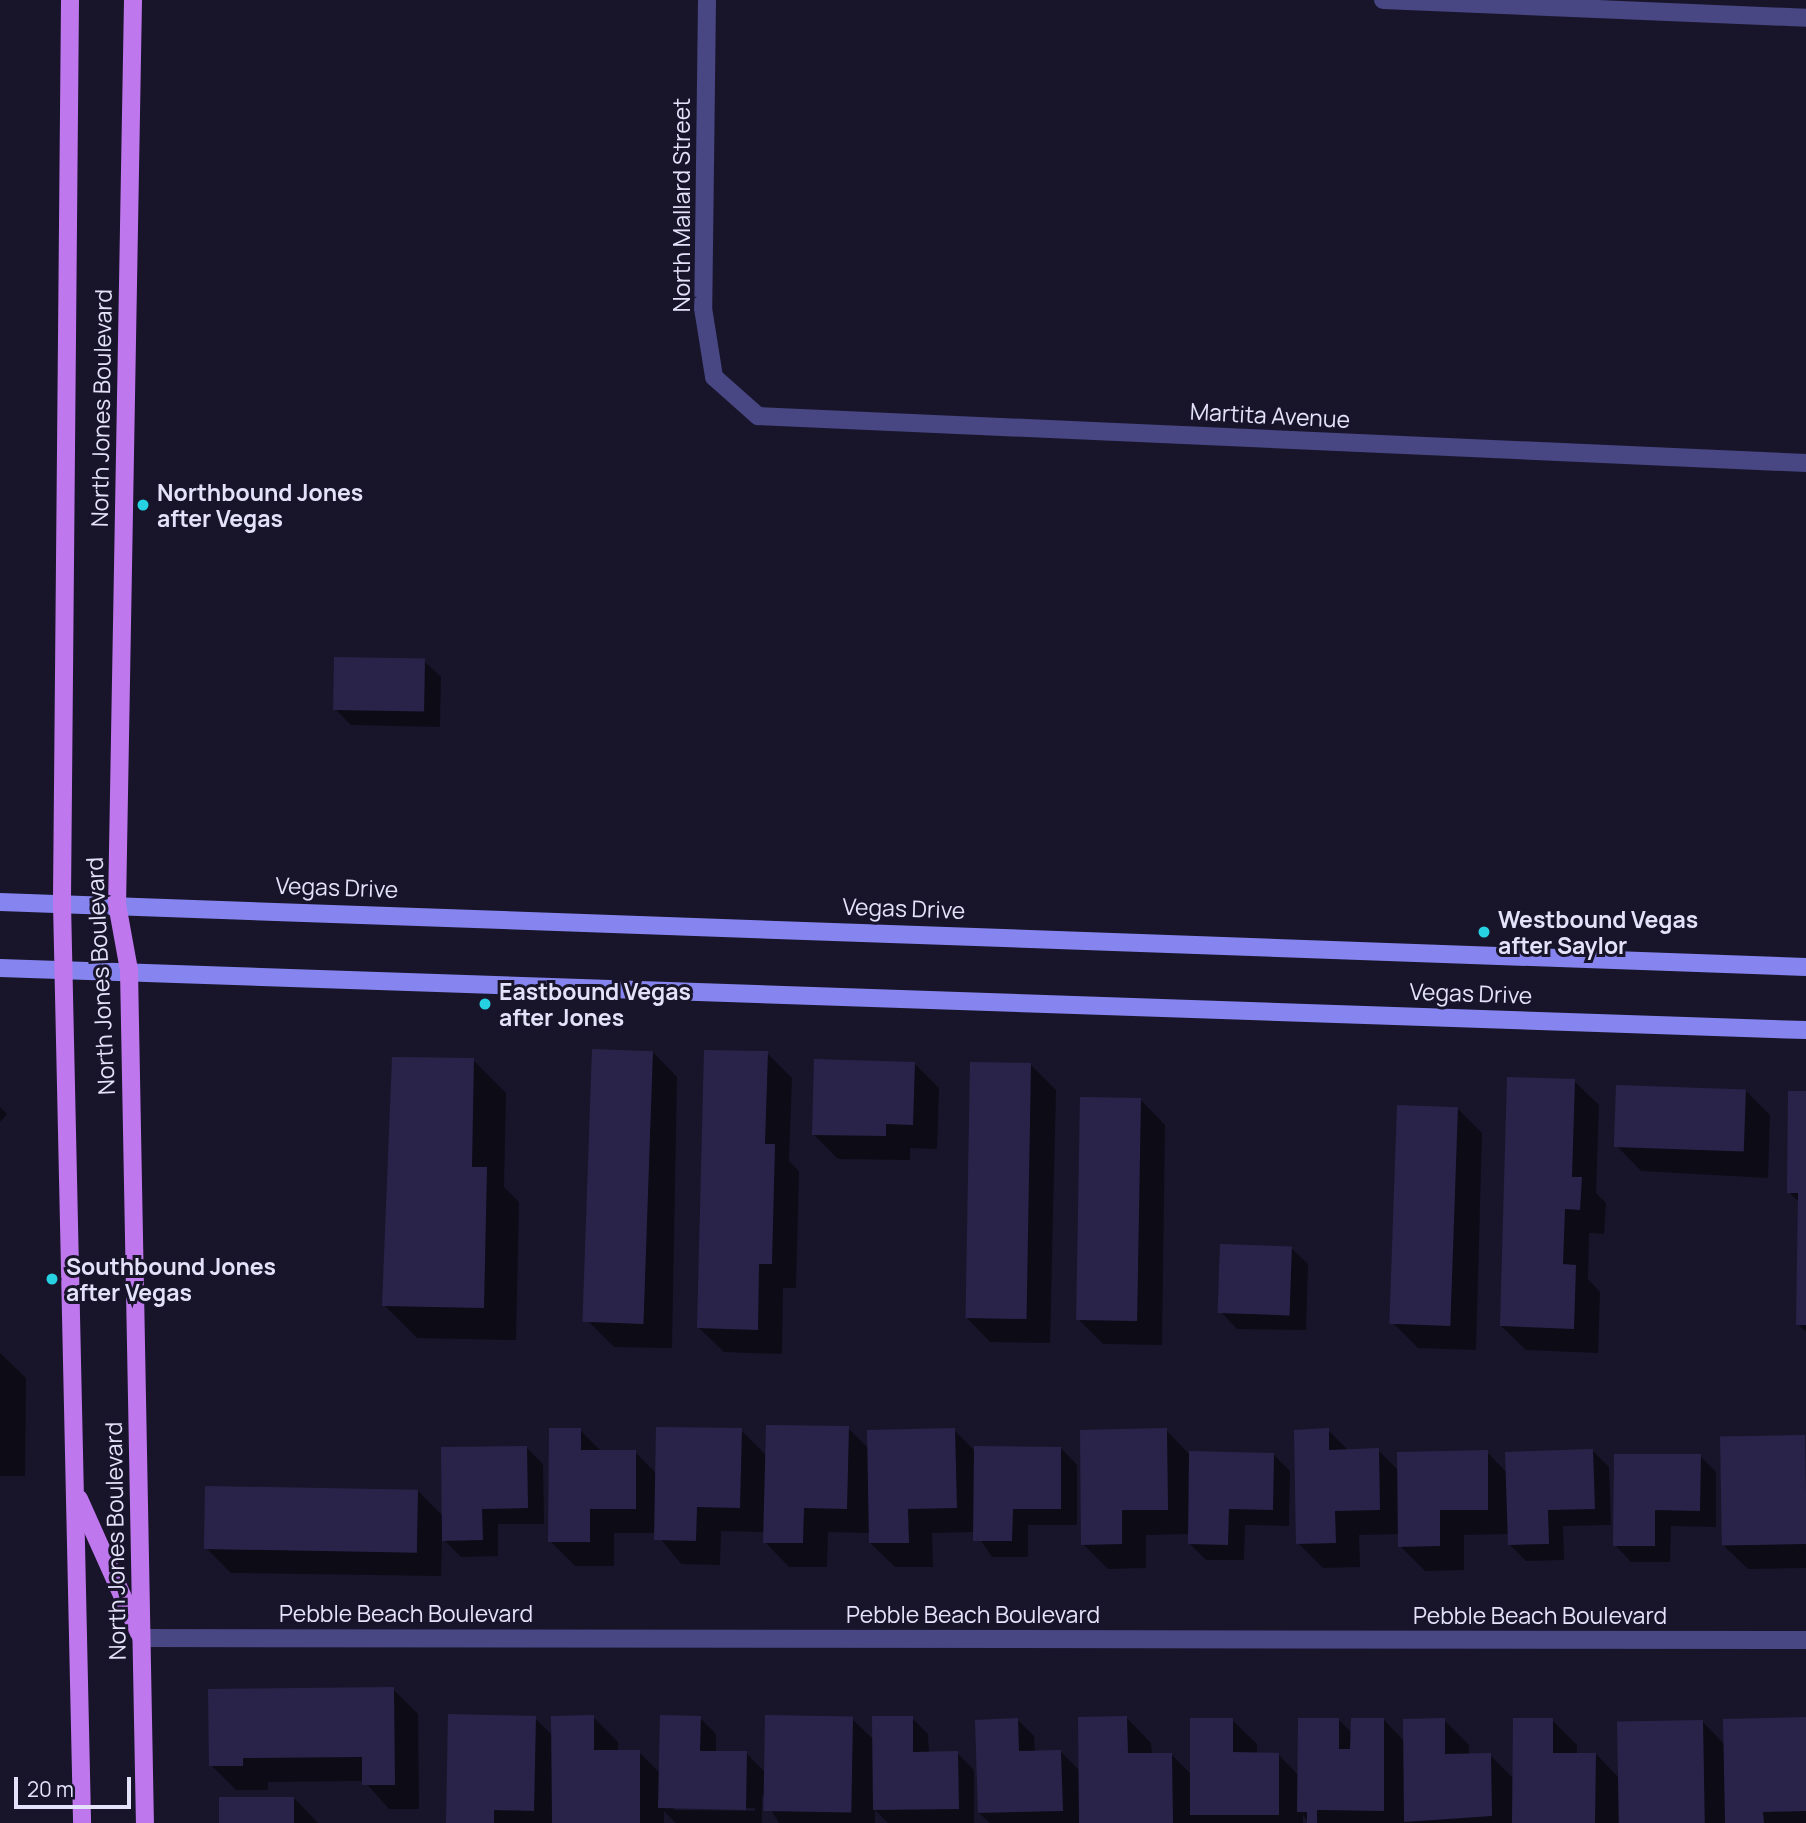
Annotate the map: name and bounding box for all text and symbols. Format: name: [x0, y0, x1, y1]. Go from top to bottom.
street label: North Mallard Street: [667, 98, 695, 312]
street label: North Jones Boulevard: [85, 289, 117, 527]
street label: Martita Avenue: [1189, 397, 1351, 433]
place label: Northbound Jones after Vegas: [157, 478, 363, 532]
marker: Northbound Jones after Vegas: [135, 497, 151, 513]
street label: North Jones Boulevard: [80, 856, 120, 1096]
street label: Vegas Drive: [275, 871, 399, 903]
street label: Vegas Drive: [842, 892, 966, 924]
place label: Westbound Vegas after Saylor: [1498, 905, 1698, 959]
marker: Westbound Vegas after Saylor: [1476, 924, 1492, 940]
place label: Eastbound Vegas after Jones: [499, 977, 691, 1031]
street label: Vegas Drive: [1409, 977, 1533, 1009]
marker: Eastbound Vegas after Jones: [477, 996, 493, 1012]
place label: Southbound Jones after Vegas: [66, 1252, 276, 1306]
marker: Southbound Jones after Vegas: [44, 1271, 60, 1287]
street label: North Jones Boulevard: [99, 1422, 131, 1660]
street label: Pebble Beach Boulevard: [279, 1599, 533, 1627]
street label: Pebble Beach Boulevard: [846, 1600, 1100, 1628]
street label: Pebble Beach Boulevard: [1413, 1601, 1667, 1629]
scale bar: [18, 1764, 135, 1808]
text: 20 m: [27, 1775, 74, 1803]

